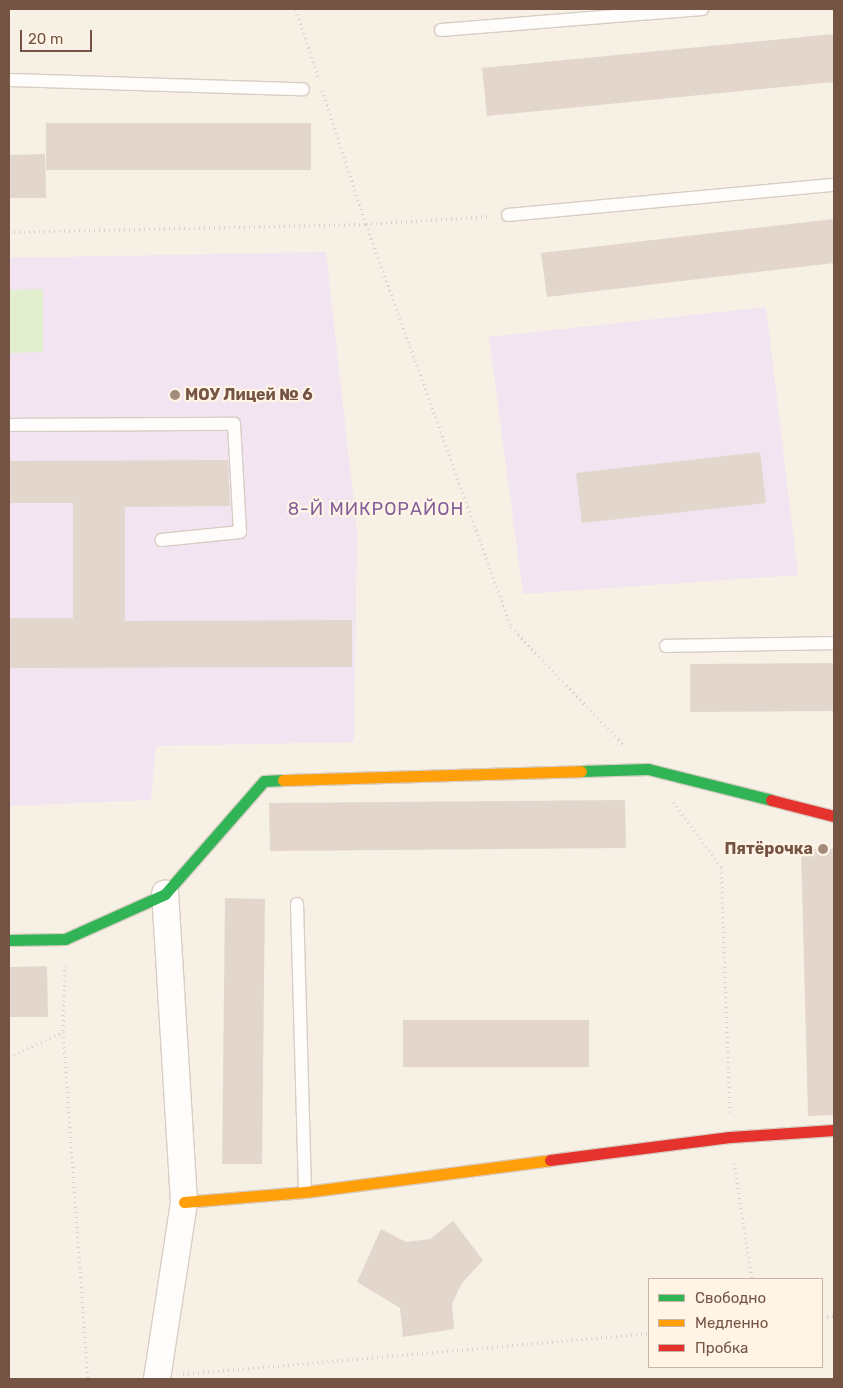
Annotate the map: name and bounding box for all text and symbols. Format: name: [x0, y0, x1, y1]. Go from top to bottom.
scale bar: [22, 20, 95, 52]
text: 20 m: [28, 30, 63, 48]
place label: МОУ Лицей № 6: [185, 385, 313, 405]
marker: МОУ Лицей № 6: [169, 389, 181, 401]
district label: 8-Й МИКРОРАЙОН: [286, 498, 466, 520]
place label: Пятёрочка: [724, 839, 813, 859]
marker: Пятёрочка: [817, 843, 829, 855]
legend: [648, 1278, 823, 1368]
text: Свободно: [695, 1289, 766, 1307]
text: Медленно: [695, 1314, 768, 1332]
text: Пробка: [695, 1339, 748, 1357]

